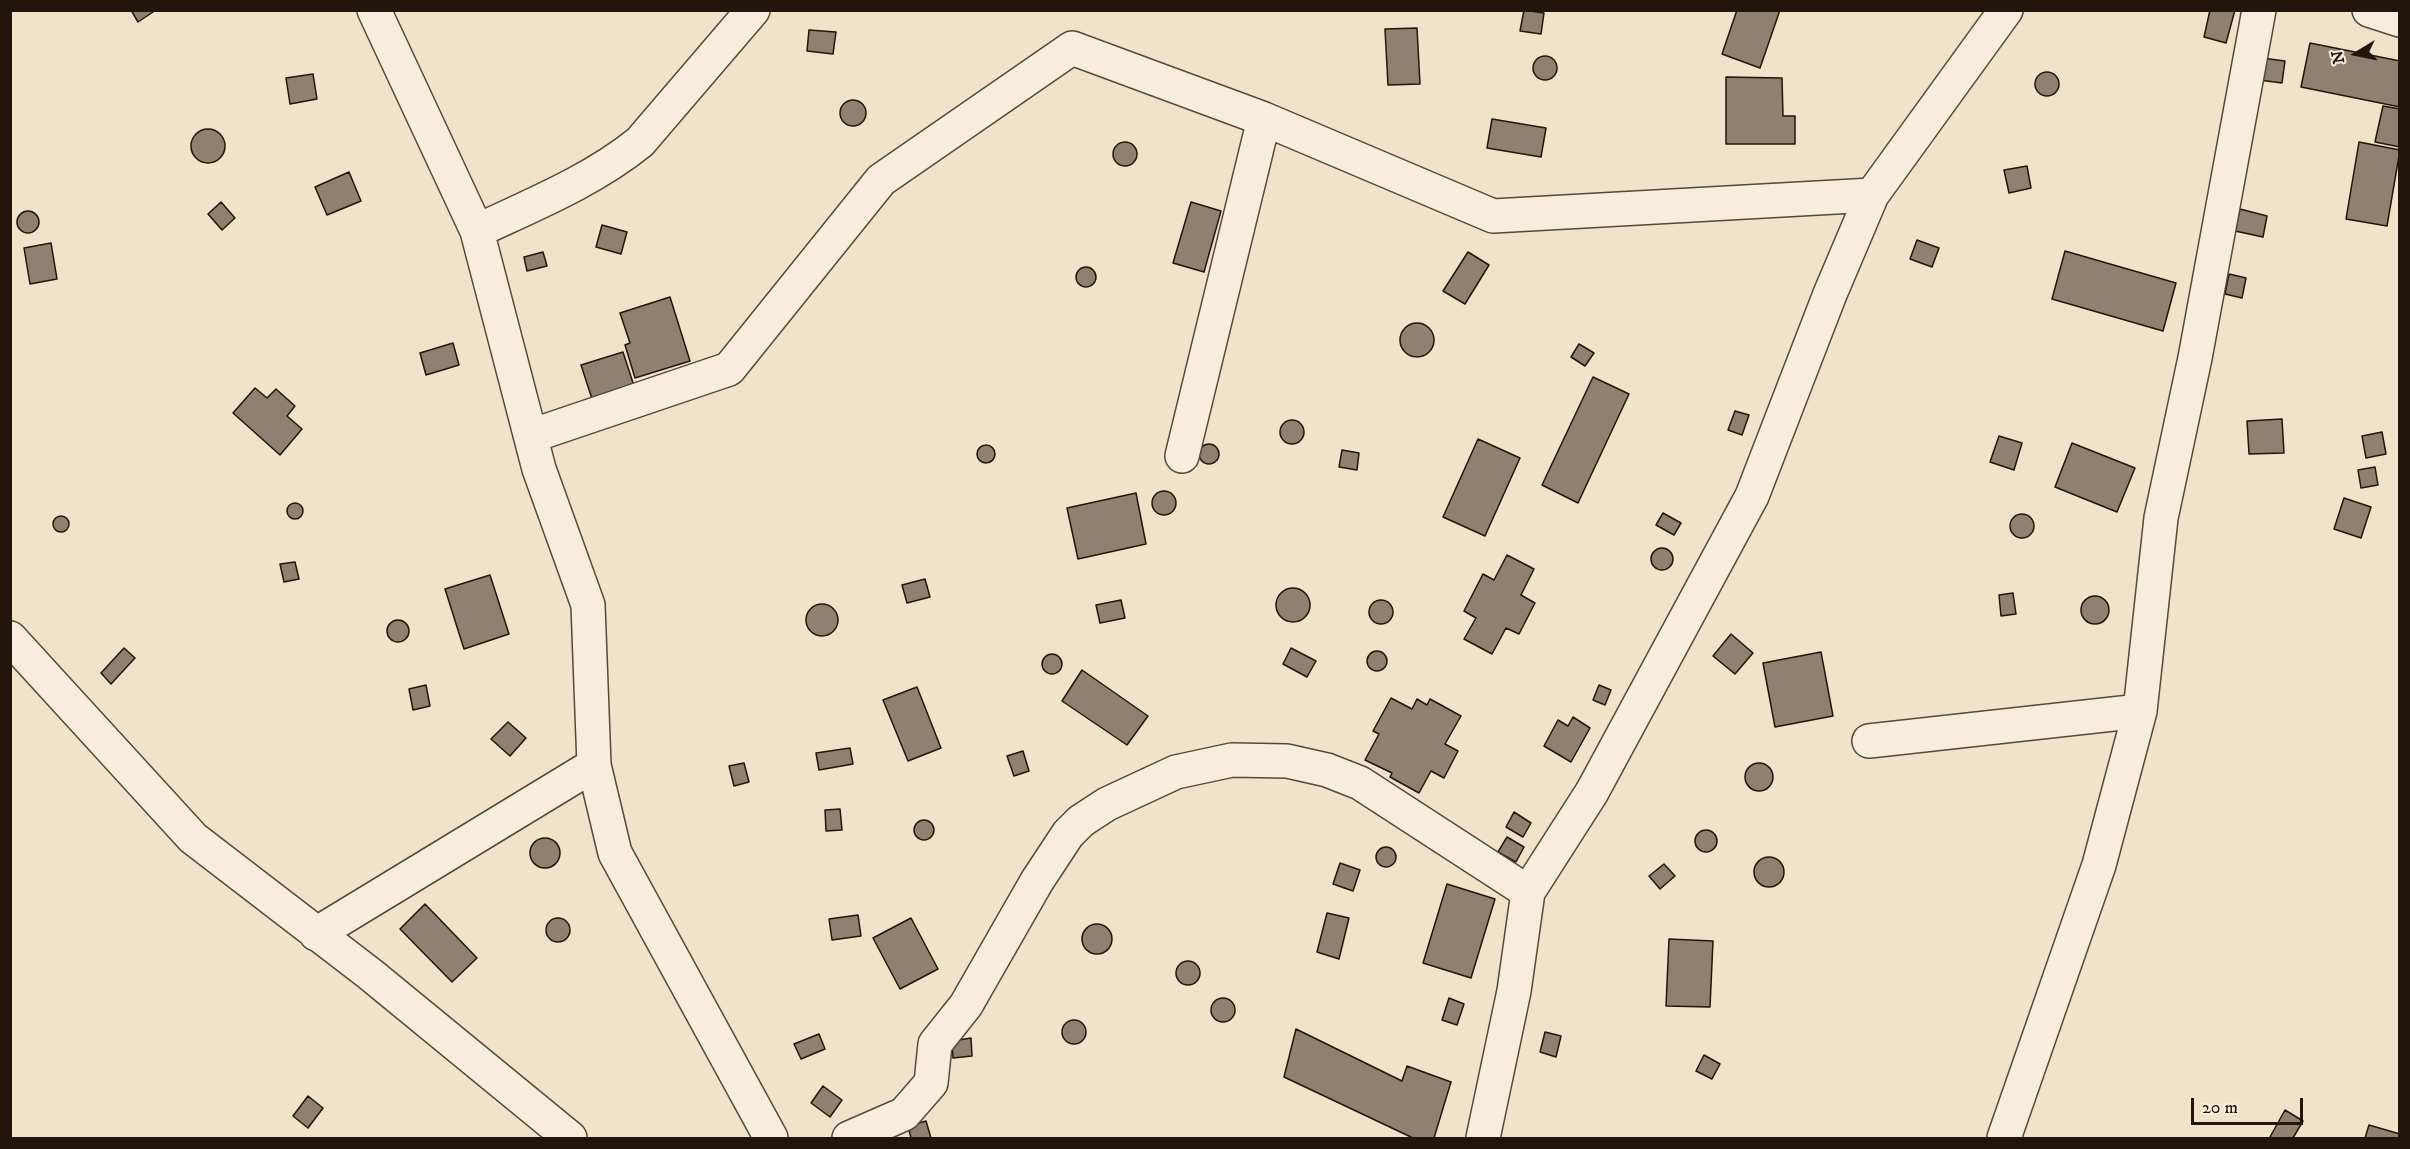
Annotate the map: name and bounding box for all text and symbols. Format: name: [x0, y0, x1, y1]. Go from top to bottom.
north arrow: [2326, 24, 2386, 84]
text: N: [2327, 49, 2349, 65]
scale bar: [2194, 1086, 2306, 1124]
text: 20 m: [2202, 1097, 2238, 1119]

